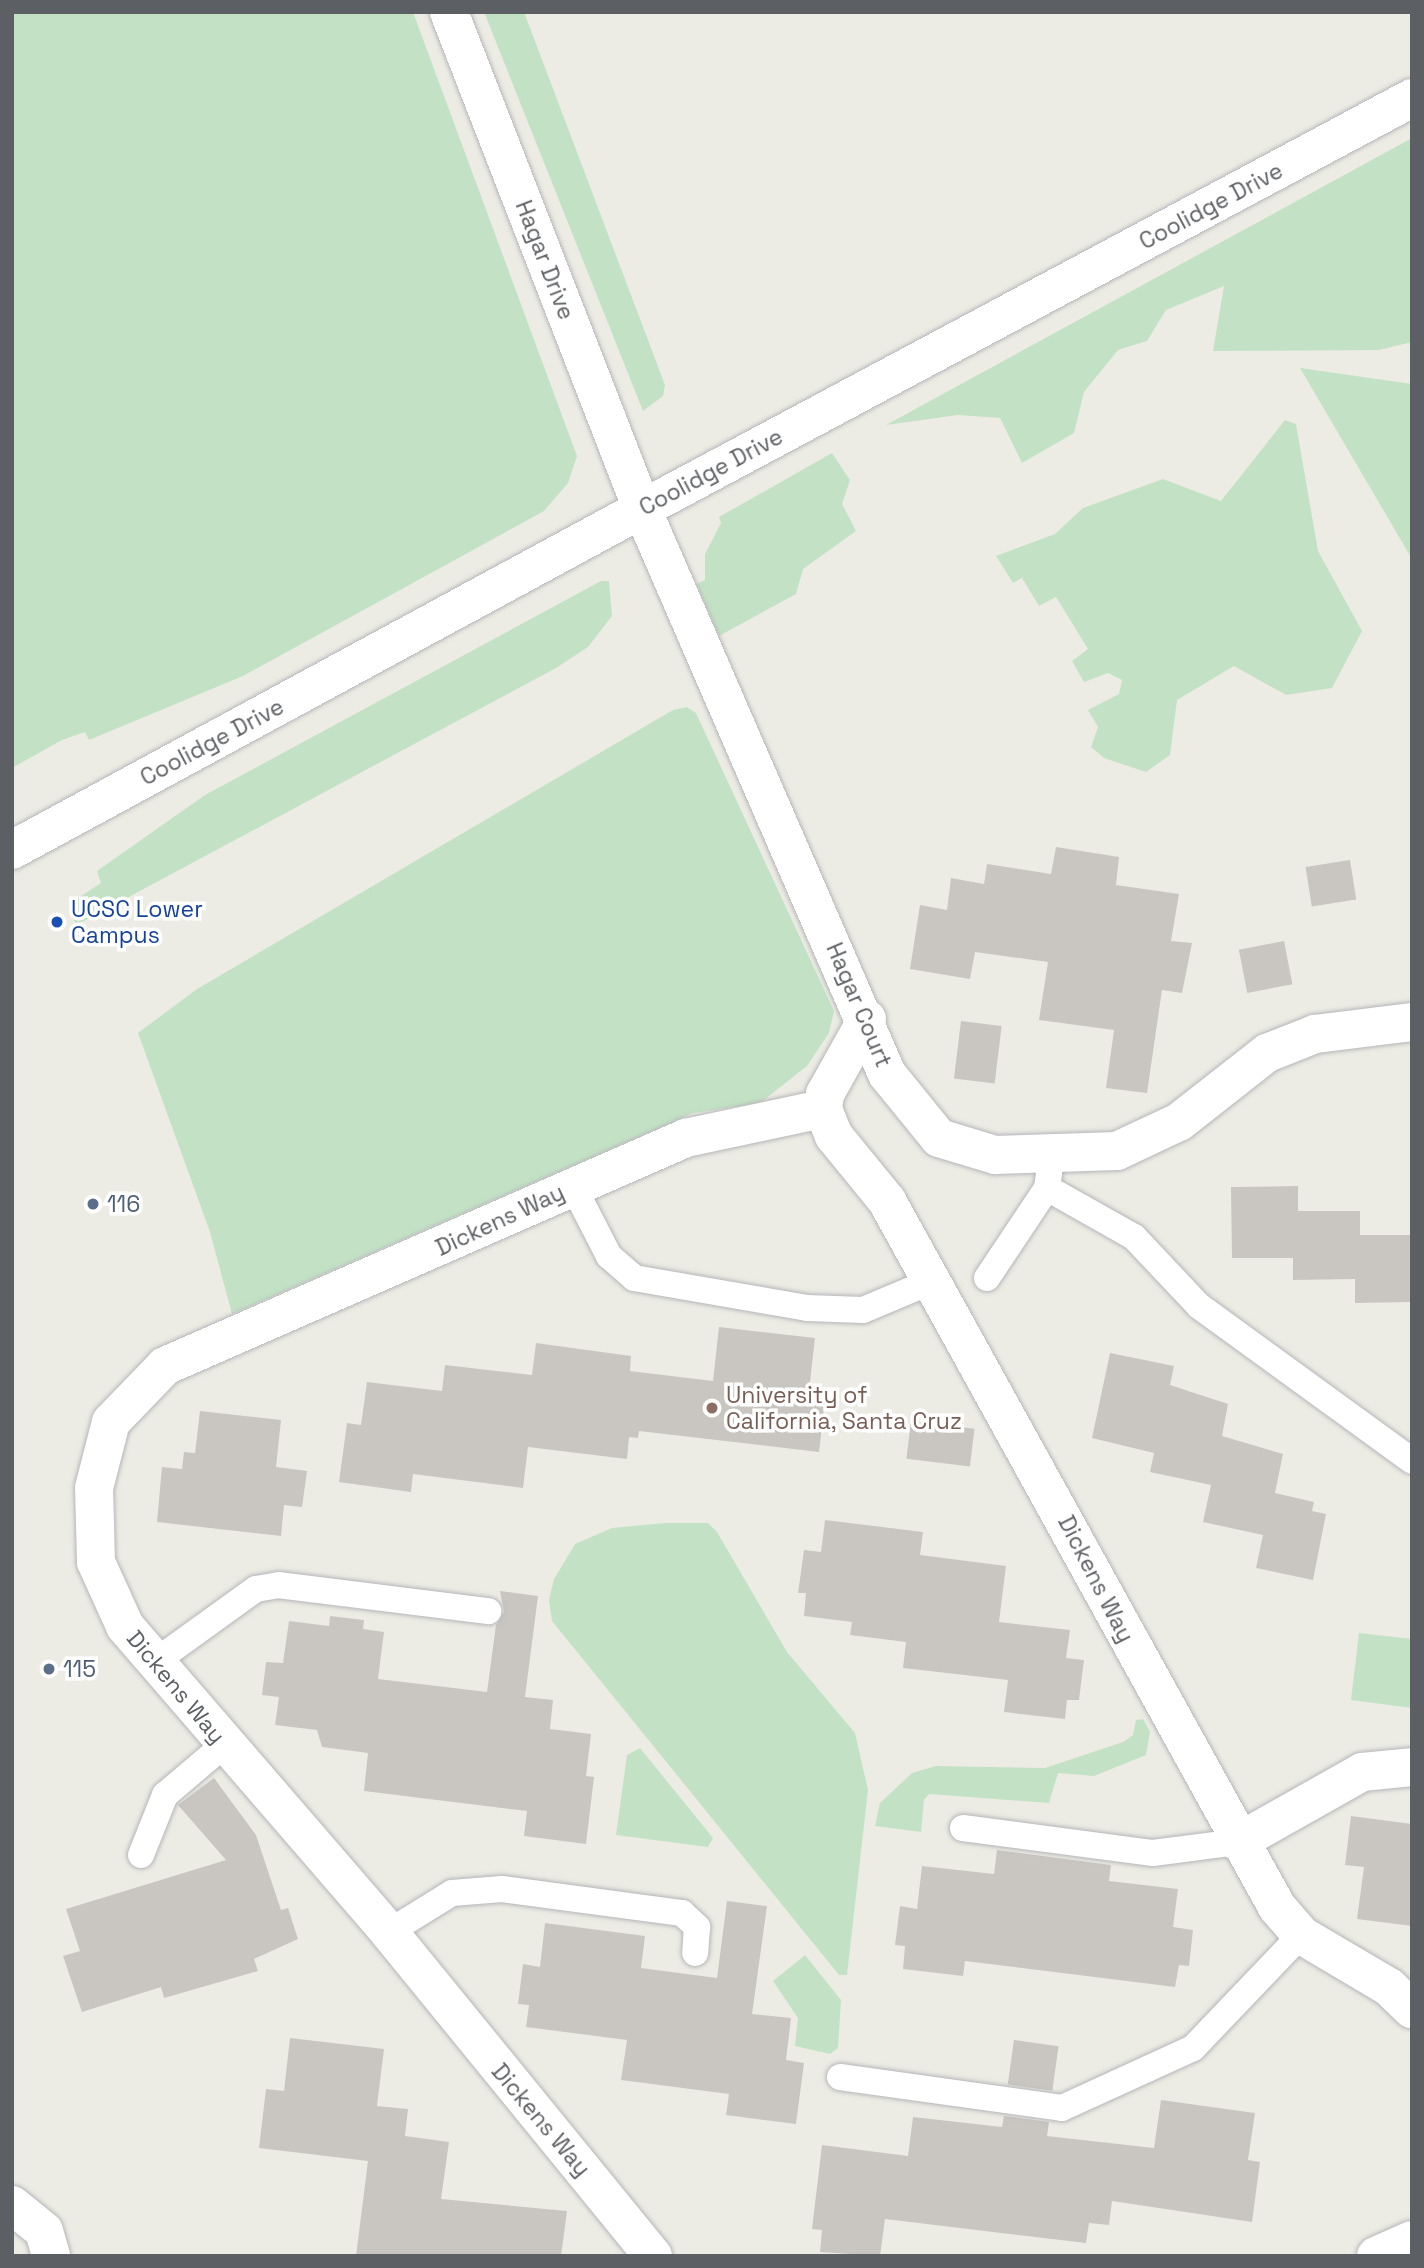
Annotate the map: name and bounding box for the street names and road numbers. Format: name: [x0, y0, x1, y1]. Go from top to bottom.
street label: Coolidge Drive: [1134, 157, 1288, 255]
street label: Hagar Drive: [510, 196, 580, 324]
street label: Coolidge Drive: [634, 423, 788, 521]
street label: Coolidge Drive: [135, 693, 289, 791]
street label: Hagar Court: [820, 938, 898, 1072]
street label: Dickens Way: [431, 1178, 569, 1262]
street label: Dickens Way: [1052, 1511, 1140, 1647]
street label: Dickens Way: [121, 1625, 231, 1749]
street label: Dickens Way: [486, 2058, 596, 2182]

